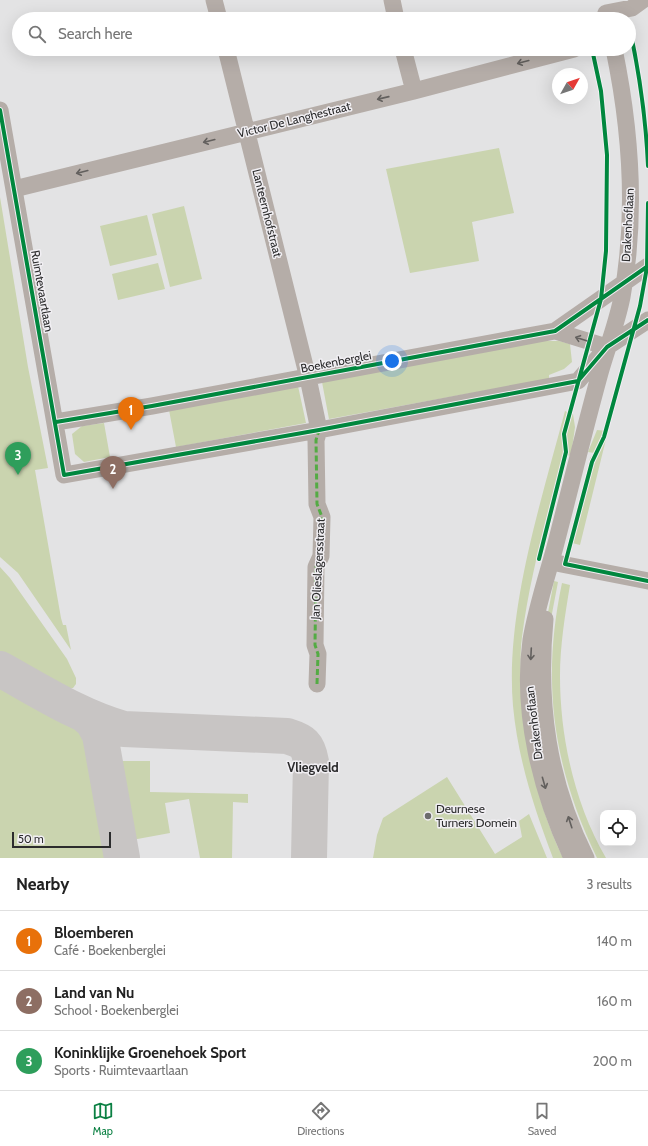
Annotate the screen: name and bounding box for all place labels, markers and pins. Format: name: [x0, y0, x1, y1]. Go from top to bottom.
pin: 1: [118, 397, 144, 430]
pin: 3: [5, 442, 31, 475]
pin: 2: [100, 456, 126, 489]
place label: Deurnese Turners Domein: [436, 801, 517, 830]
marker: Deurnese Turners Domein: [423, 811, 433, 821]

